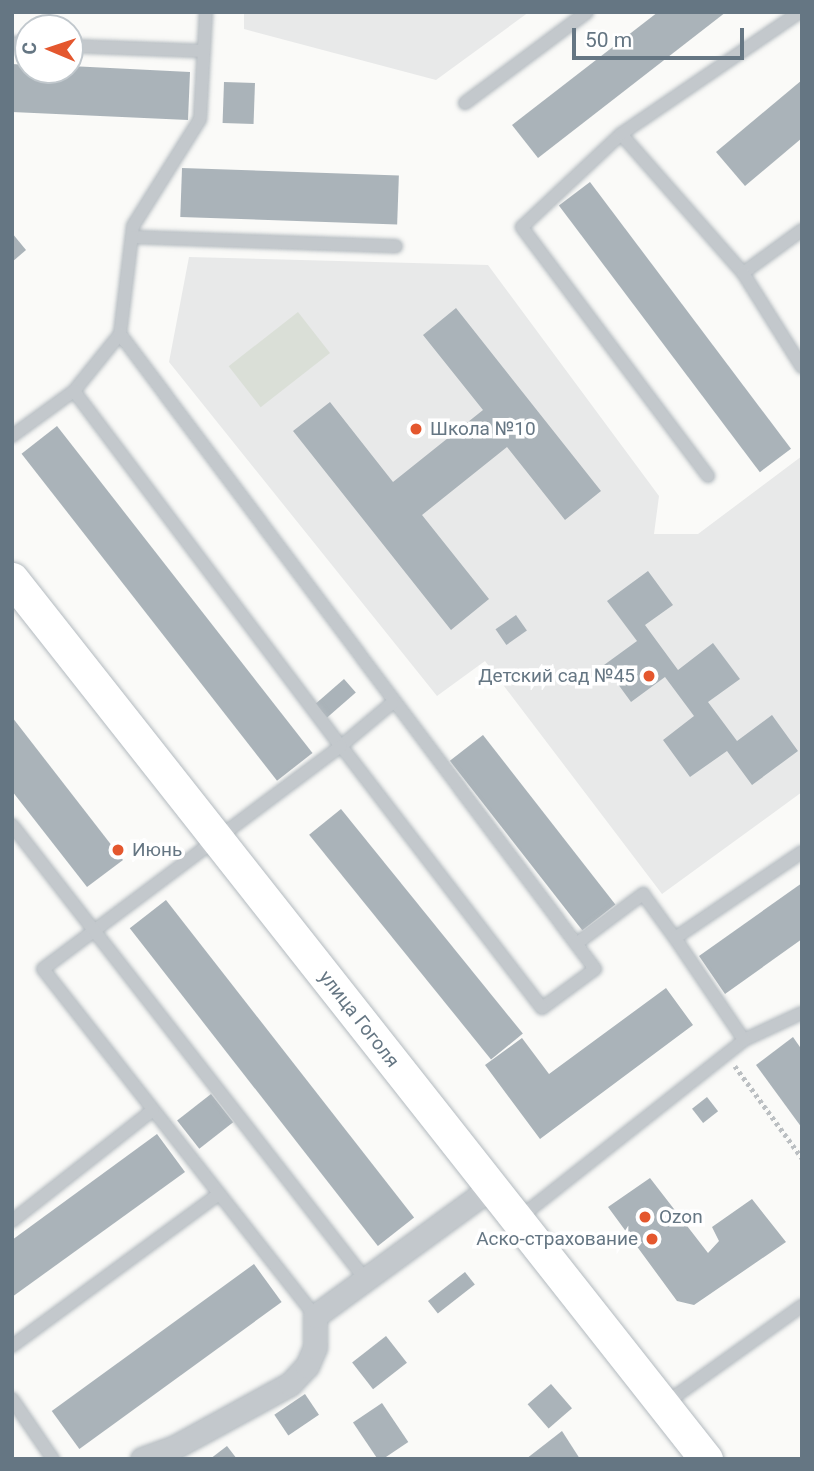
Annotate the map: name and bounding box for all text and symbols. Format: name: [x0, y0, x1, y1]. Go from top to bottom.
north arrow: [14, 14, 84, 84]
scale bar: [576, 14, 748, 58]
text: 50 m: [585, 28, 632, 52]
text: С: [18, 42, 41, 55]
place label: Школа №10: [430, 418, 536, 440]
marker: Школа №10: [408, 421, 424, 437]
place label: Детский сад №45: [478, 665, 635, 687]
marker: Детский сад №45: [641, 668, 657, 684]
place label: Июнь: [132, 839, 182, 861]
marker: Июнь: [110, 842, 126, 858]
street label: улица Гоголя: [314, 966, 404, 1072]
place label: Ozon: [659, 1206, 703, 1228]
marker: Ozon: [637, 1209, 653, 1225]
place label: Аско-страхование: [476, 1228, 638, 1250]
marker: Аско-страхование: [644, 1231, 660, 1247]

